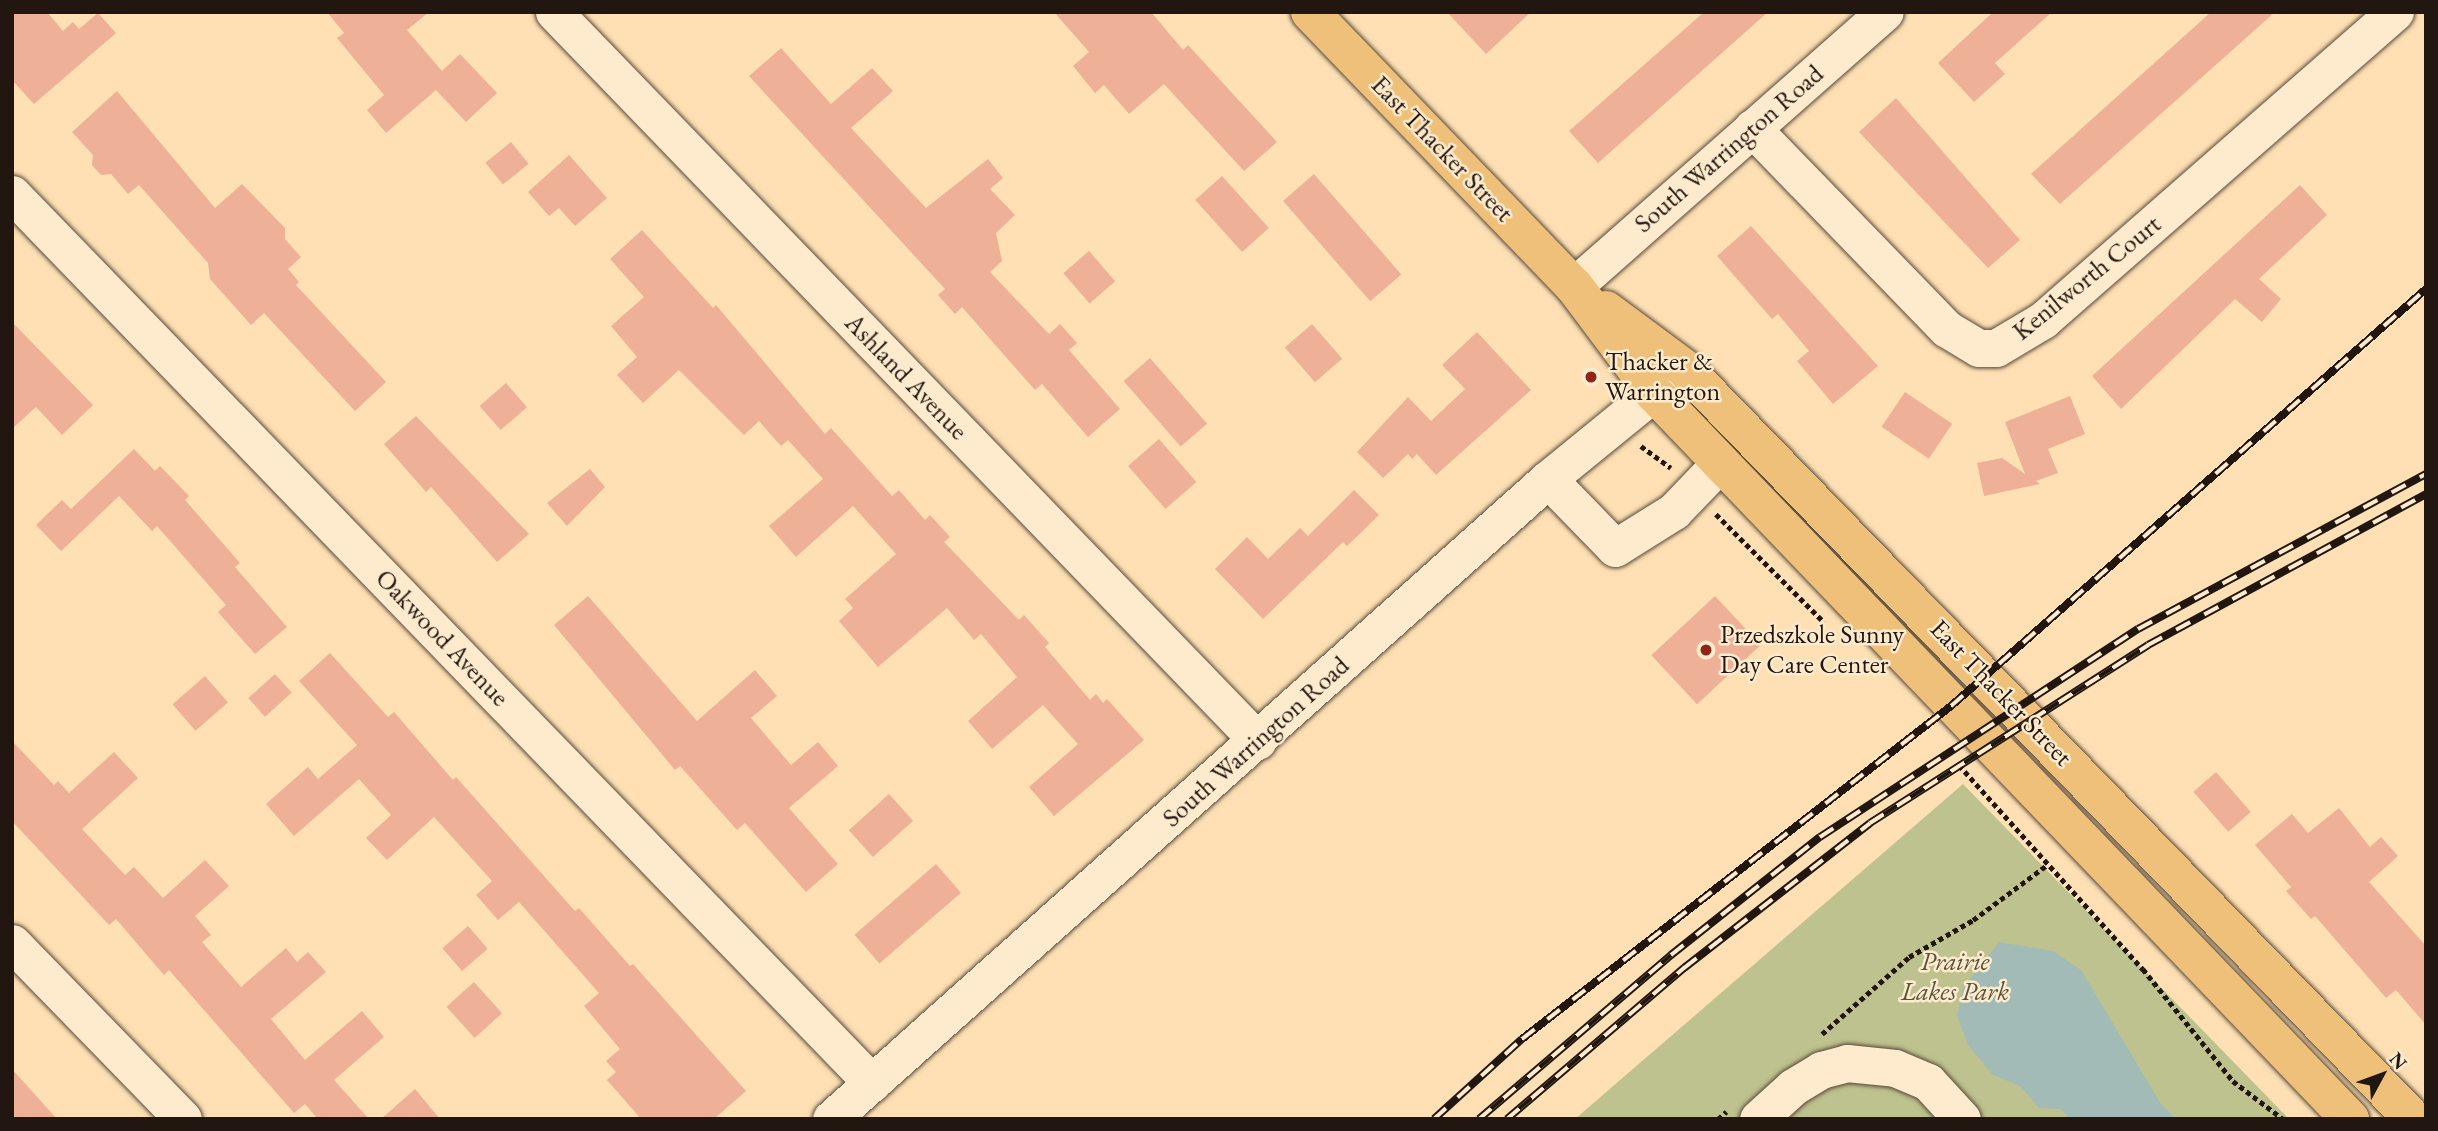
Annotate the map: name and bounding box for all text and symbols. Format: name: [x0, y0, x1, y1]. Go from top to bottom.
street label: South Warrington Road: [1628, 58, 1830, 240]
street label: East Thacker Street: [1364, 69, 1520, 229]
street label: Kenilworth Court: [2007, 209, 2167, 347]
street label: Ashland Avenue: [838, 308, 974, 446]
place label: Thacker & Warrington: [1605, 346, 1720, 408]
marker: Thacker & Warrington: [1583, 369, 1599, 385]
street label: Oakwood Avenue: [369, 563, 515, 713]
street label: East Thacker Street: [1923, 613, 2079, 773]
place label: Przedszkole Sunny Day Care Center: [1720, 619, 1904, 680]
marker: Przedszkole Sunny Day Care Center: [1698, 642, 1714, 658]
street label: South Warrington Road: [1156, 650, 1356, 834]
park label: Prairie Lakes Park: [1901, 946, 2009, 1007]
north arrow: [2347, 1040, 2417, 1110]
text: N: [2384, 1047, 2413, 1075]

